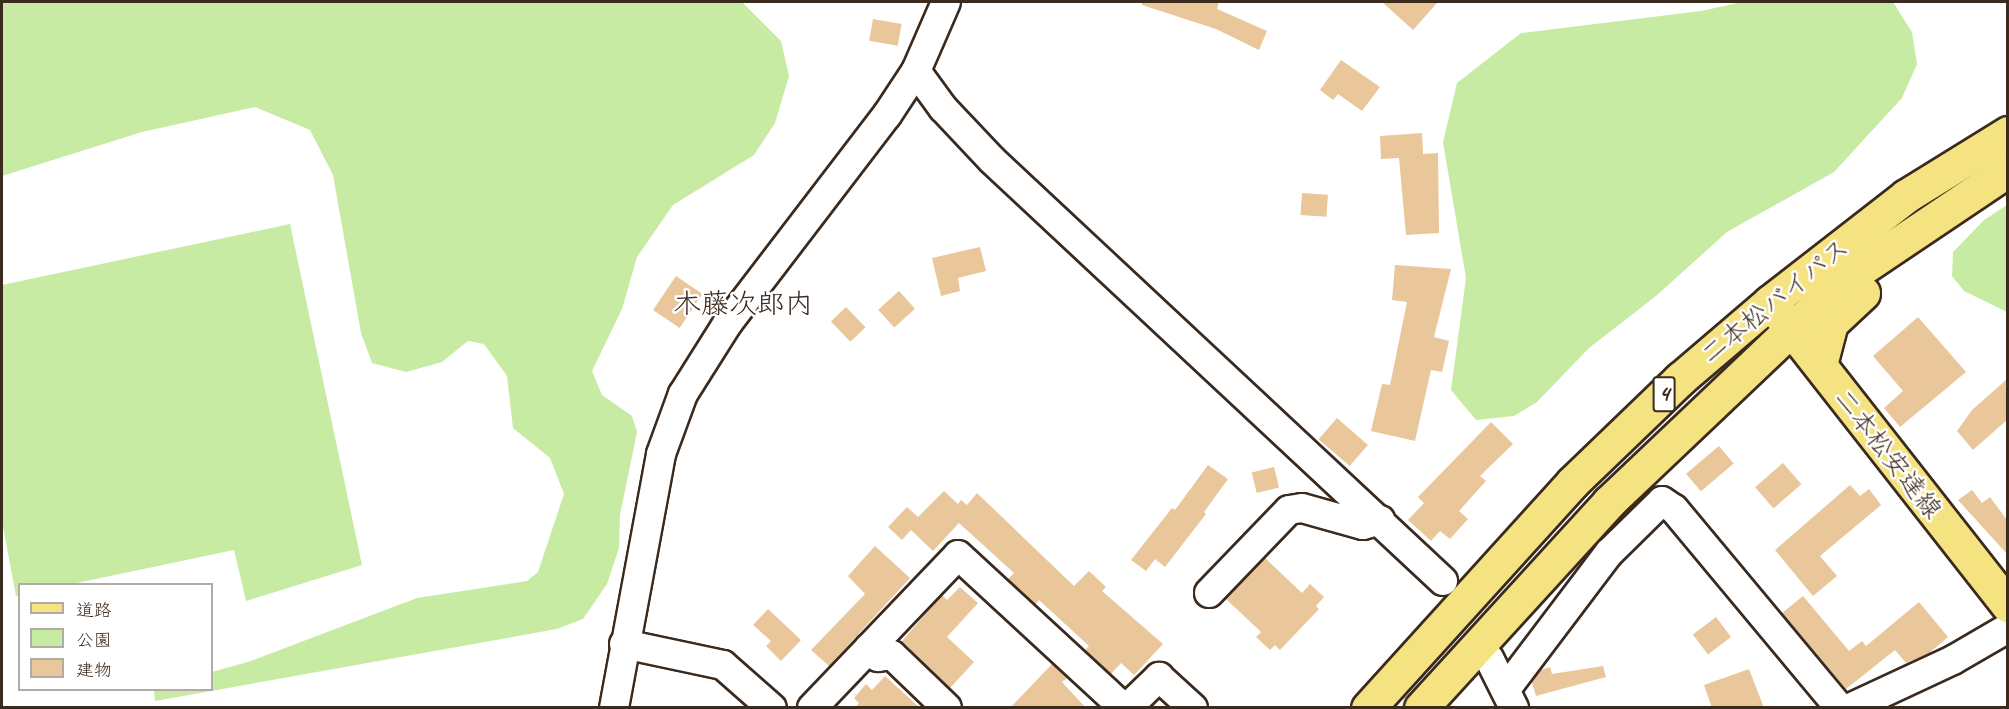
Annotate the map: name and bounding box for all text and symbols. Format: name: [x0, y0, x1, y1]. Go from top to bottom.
street label: 二本松バイパス: [1694, 232, 1856, 370]
district label: 木藤次郎内: [673, 287, 813, 321]
road number: 4: [1652, 373, 1676, 415]
street label: 二本松安達線: [1828, 383, 1948, 525]
legend: [18, 583, 213, 691]
text: 道路: [76, 599, 112, 621]
text: 公園: [76, 629, 112, 651]
text: 建物: [76, 659, 112, 681]

